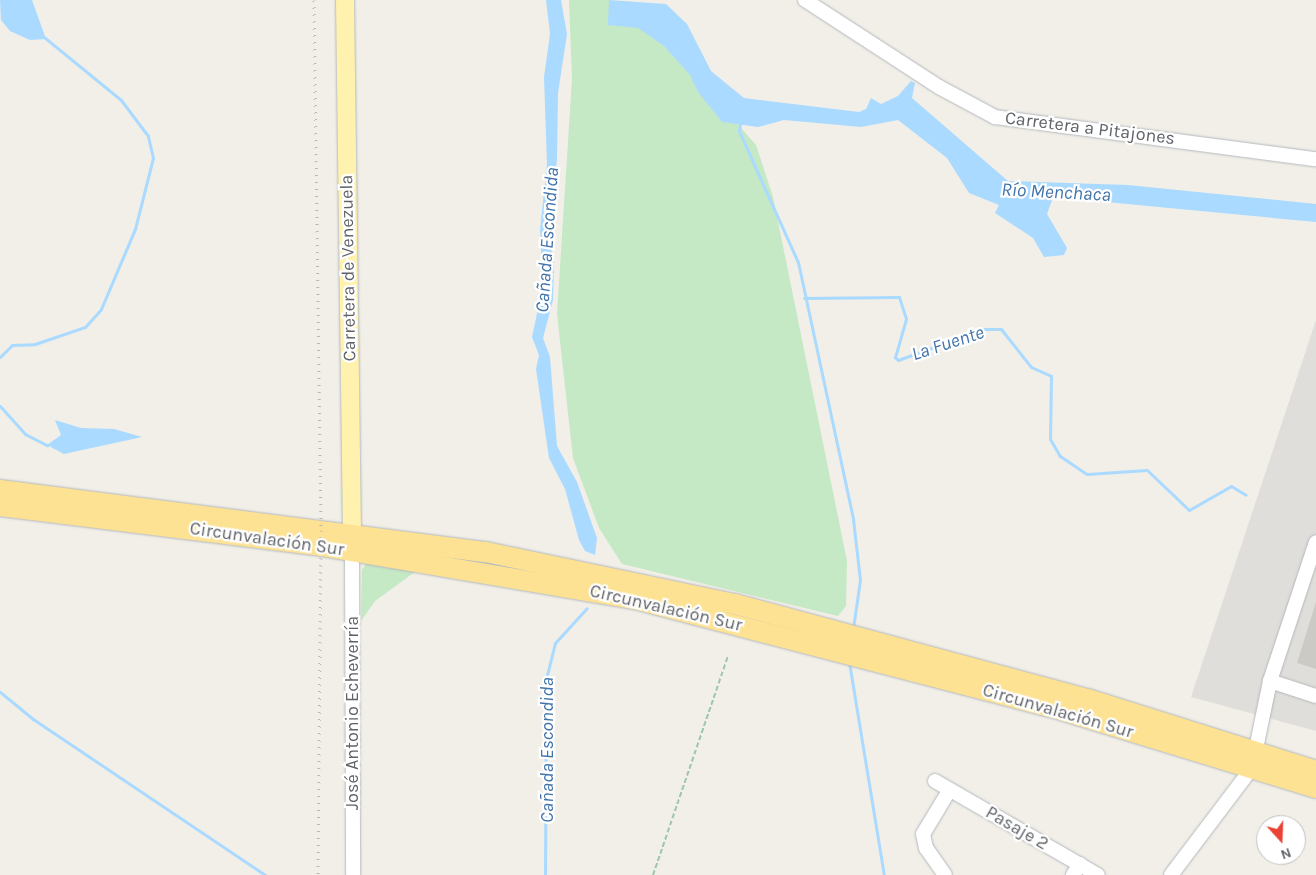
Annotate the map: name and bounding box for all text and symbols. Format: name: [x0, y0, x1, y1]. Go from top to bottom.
street label: Carretera a Pitajones: [1004, 107, 1176, 149]
water label: Cañada Escondida: [532, 166, 564, 314]
street label: Carretera de Venezuela: [336, 175, 360, 361]
water label: Río Menchaca: [1001, 179, 1111, 207]
water label: La Fuente: [909, 322, 987, 366]
street label: Circunvalación Sur: [188, 517, 346, 561]
street label: Circunvalación Sur: [588, 580, 744, 636]
street label: José Antonio Echeverría: [341, 616, 363, 810]
water label: Cañada Escondida: [537, 677, 559, 823]
street label: Circunvalación Sur: [980, 679, 1136, 743]
street label: Pasaje 2: [982, 801, 1052, 855]
north arrow: [1256, 815, 1306, 865]
text: N: [1278, 844, 1294, 863]

